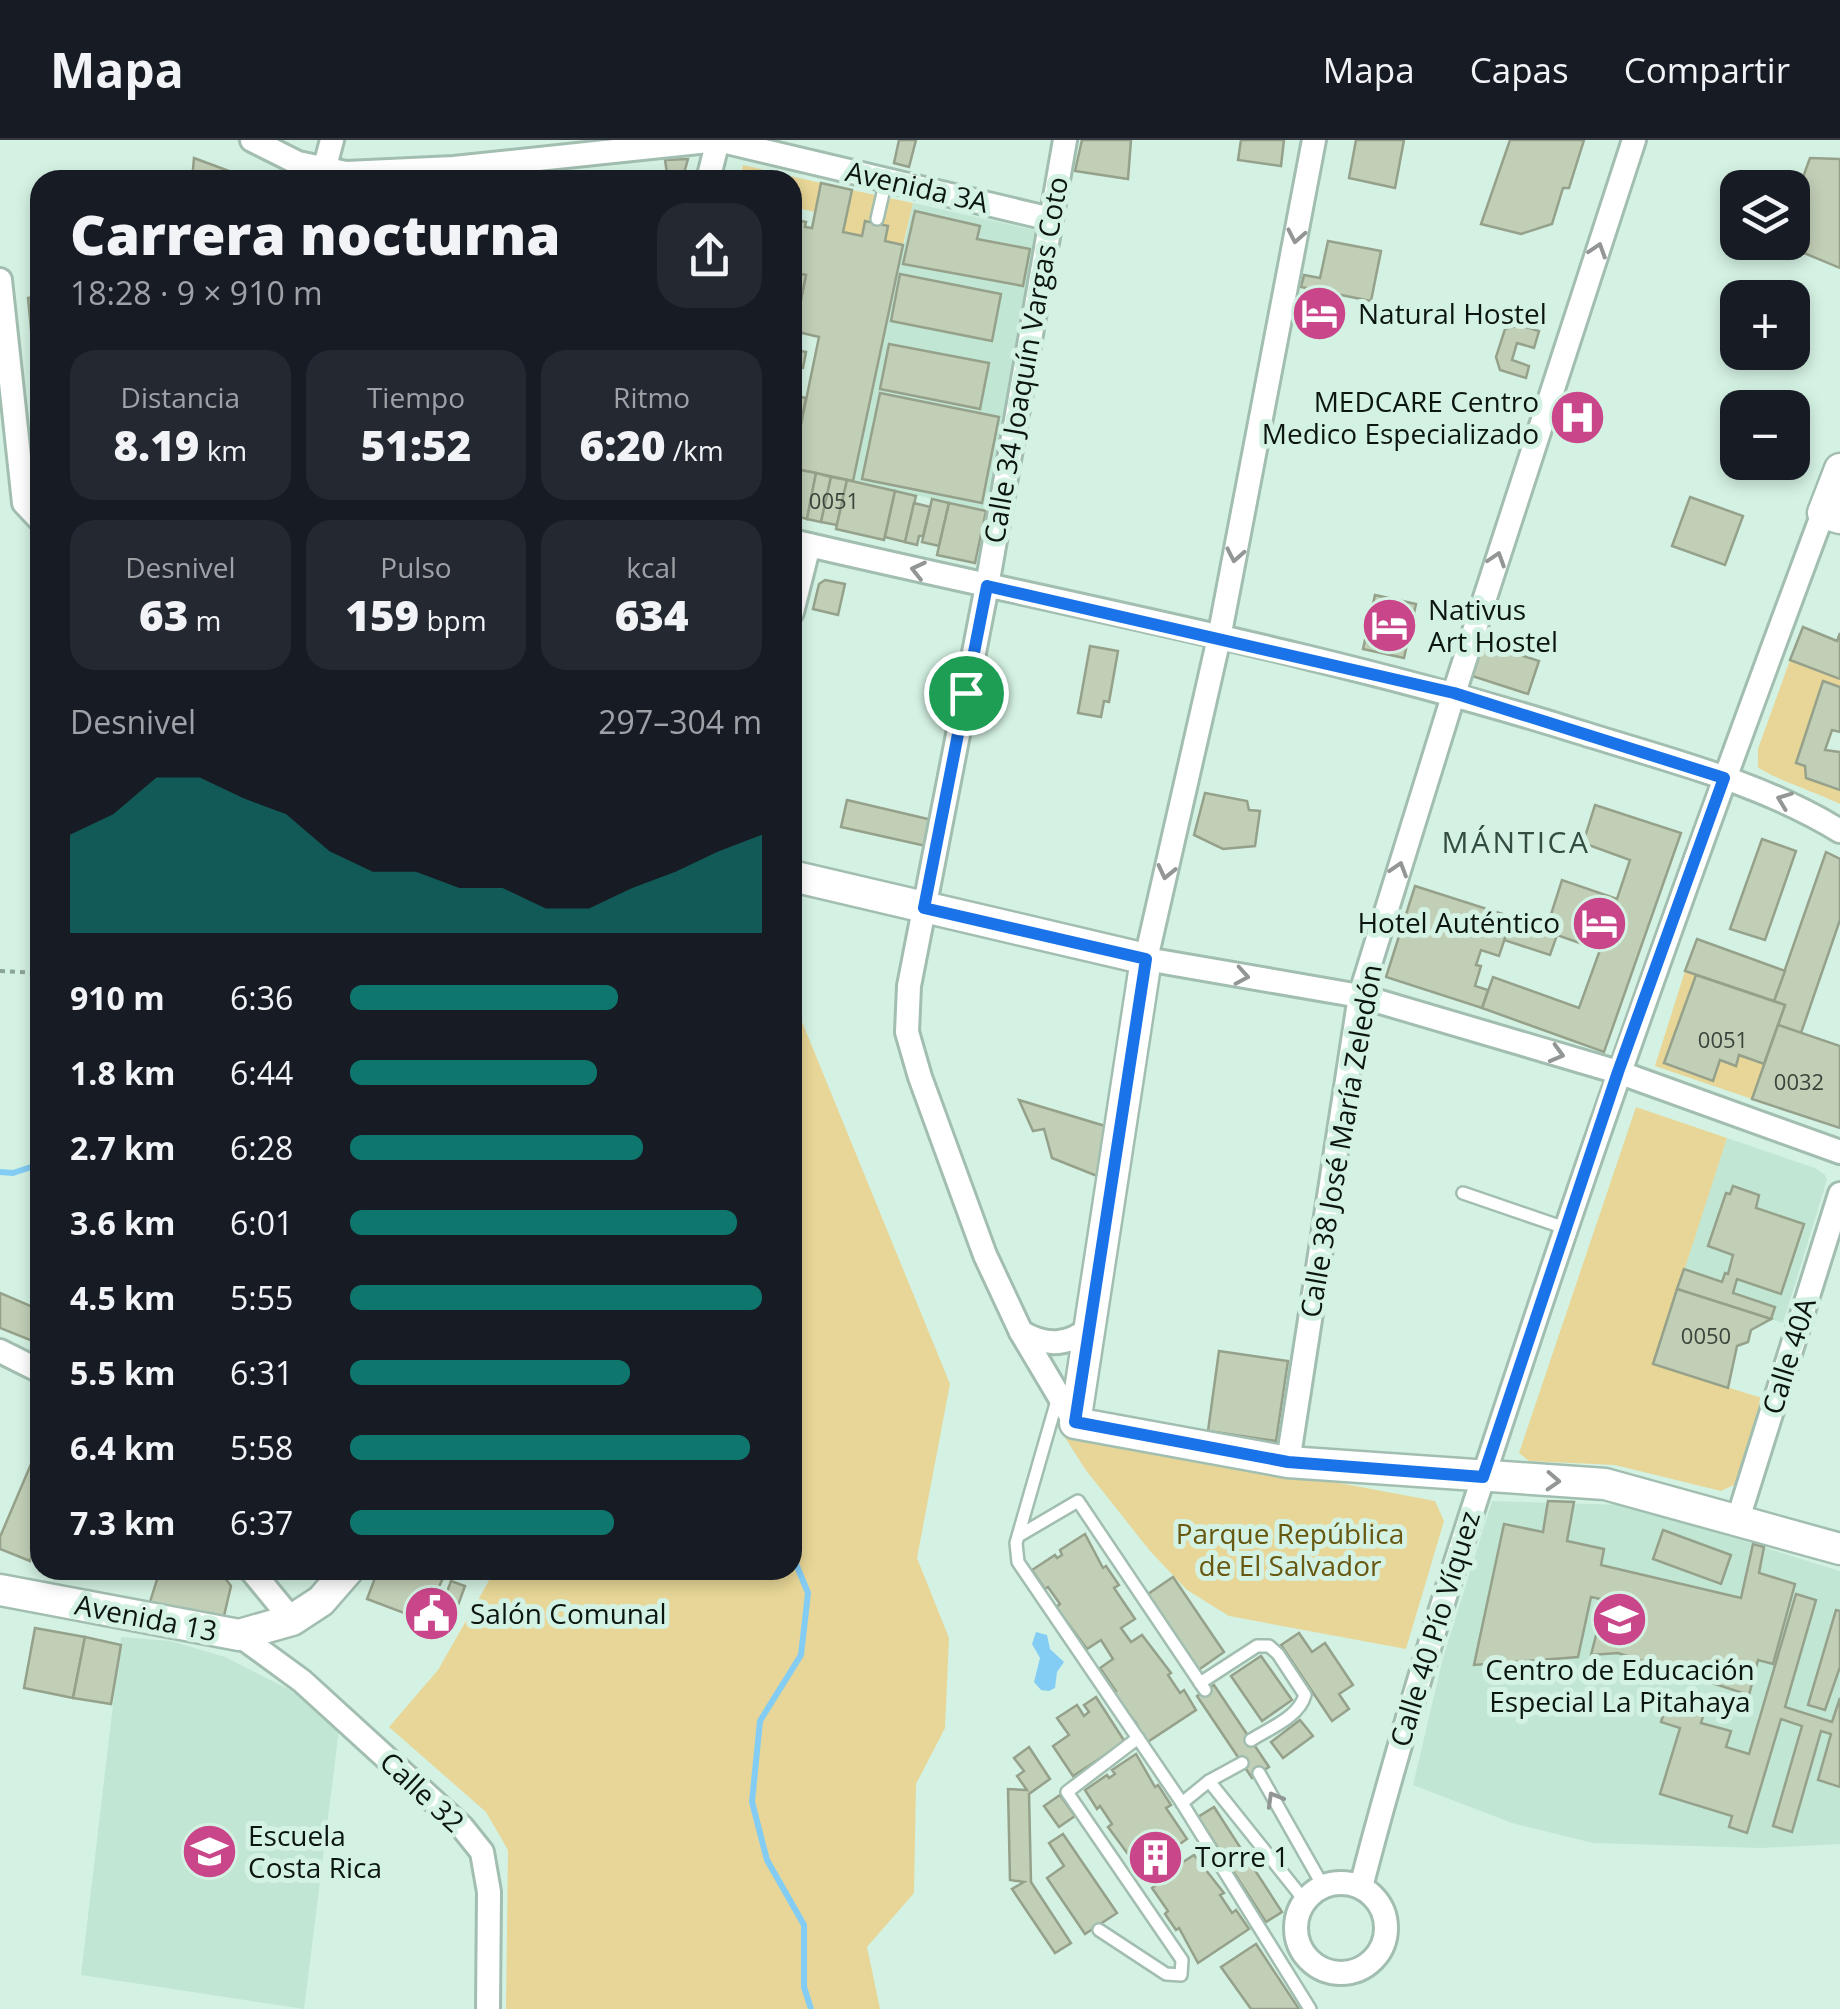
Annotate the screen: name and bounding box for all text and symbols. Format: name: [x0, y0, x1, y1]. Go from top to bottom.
text: Mapa: [50, 37, 184, 102]
text: Mapa: [1323, 46, 1415, 93]
text: Capas: [1470, 46, 1569, 93]
text: Compartir: [1624, 46, 1790, 93]
street label: Avenida 3A: [842, 151, 993, 221]
map controls: [1720, 170, 1810, 480]
button: layers: [1720, 170, 1810, 260]
street label: Calle 34 Joaquín Vargas Coto: [974, 173, 1076, 546]
text: Carrera nocturna: [70, 196, 561, 271]
button: share: [657, 203, 762, 308]
one-way arrow: [1286, 228, 1307, 244]
one-way arrow: [1586, 243, 1606, 260]
text: 18:28 · 9 × 910 m: [70, 271, 323, 314]
button: +: [1720, 280, 1810, 370]
hotel icon: Natural Hostel: [1289, 284, 1349, 344]
place label: Natural Hostel: [1358, 294, 1547, 332]
text: Distancia: [121, 378, 240, 416]
text: Tiempo: [367, 378, 465, 416]
text: Ritmo: [613, 378, 690, 416]
place label: MEDCARE Centro Medico Especializado: [1262, 382, 1539, 452]
hospital icon: MEDCARE Centro Medico Especializado: [1548, 388, 1608, 448]
button: −: [1720, 390, 1810, 480]
text: 8.19: [113, 416, 199, 473]
text: 51:52: [361, 416, 471, 473]
text: 6:20: [580, 416, 666, 473]
text: km: [199, 431, 247, 469]
text: /km: [666, 431, 724, 469]
house number: 0051: [809, 485, 859, 515]
one-way arrow: [1225, 546, 1246, 563]
text: Desnivel: [125, 548, 236, 586]
text: Pulso: [380, 548, 452, 586]
text: kcal: [626, 548, 677, 586]
one-way arrow: [1486, 552, 1506, 569]
one-way arrow: [910, 561, 927, 582]
text: 63: [139, 586, 188, 643]
text: 159: [345, 586, 419, 643]
text: 634: [615, 586, 689, 643]
place label: Nativus Art Hostel: [1428, 590, 1558, 660]
hotel icon: Nativus Art Hostel: [1359, 596, 1419, 656]
text: m: [188, 601, 222, 639]
text: bpm: [419, 601, 487, 639]
pin: [924, 651, 1009, 736]
icon: arrive: [939, 666, 994, 721]
text: Desnivel: [70, 700, 196, 743]
text: 297–304 m: [598, 700, 762, 743]
one-way arrow: [1776, 792, 1794, 812]
district label: MÁNTICA: [1442, 821, 1590, 862]
one-way arrow: [1388, 862, 1408, 879]
one-way arrow: [1156, 864, 1177, 881]
hotel icon: Hotel Auténtico: [1569, 893, 1629, 953]
place label: Hotel Auténtico: [1357, 903, 1560, 941]
street label: Calle 38 José María Zeledón: [1290, 961, 1390, 1320]
one-way arrow: [1234, 965, 1250, 986]
text: 910 m: [70, 976, 165, 1019]
text: 6:36: [230, 976, 293, 1019]
house number: 0051: [1698, 1024, 1748, 1054]
one-way arrow: [1548, 1042, 1565, 1063]
text: 1.8 km: [70, 1051, 175, 1094]
text: 6:44: [230, 1051, 293, 1094]
house number: 0032: [1774, 1066, 1824, 1096]
text: 2.7 km: [70, 1126, 175, 1169]
text: 6:28: [230, 1126, 293, 1169]
text: 3.6 km: [70, 1201, 175, 1244]
text: 6:01: [230, 1201, 293, 1244]
text: 4.5 km: [70, 1276, 175, 1319]
text: 5:55: [230, 1276, 293, 1319]
street label: Calle 40A: [1752, 1292, 1824, 1419]
house number: 0050: [1681, 1320, 1731, 1350]
text: 5.5 km: [70, 1351, 175, 1394]
text: 6:31: [230, 1351, 293, 1394]
text: 6.4 km: [70, 1426, 175, 1469]
text: 5:58: [230, 1426, 293, 1469]
one-way arrow: [1546, 1470, 1562, 1491]
text: 7.3 km: [70, 1501, 175, 1544]
text: 6:37: [230, 1501, 293, 1544]
street label: Calle 40 Pío Víquez: [1380, 1506, 1488, 1751]
park label: Parque República de El Salvador: [1176, 1514, 1404, 1584]
public building icon: Salón Comunal: [401, 1584, 461, 1644]
street label: Avenida 13: [72, 1585, 220, 1649]
school or university icon: Centro de Educación Especial La Pitahaya: [1590, 1589, 1650, 1649]
place label: Salón Comunal: [470, 1594, 667, 1632]
place label: Centro de Educación Especial La Pitahaya: [1485, 1650, 1755, 1720]
street label: Calle 32: [372, 1742, 473, 1840]
one-way arrow: [1267, 1792, 1286, 1810]
place label: Escuela Costa Rica: [248, 1816, 382, 1886]
school or university icon: Escuela Costa Rica: [179, 1822, 239, 1882]
building icon: Torre 1: [1126, 1827, 1186, 1887]
place label: Torre 1: [1195, 1837, 1289, 1875]

